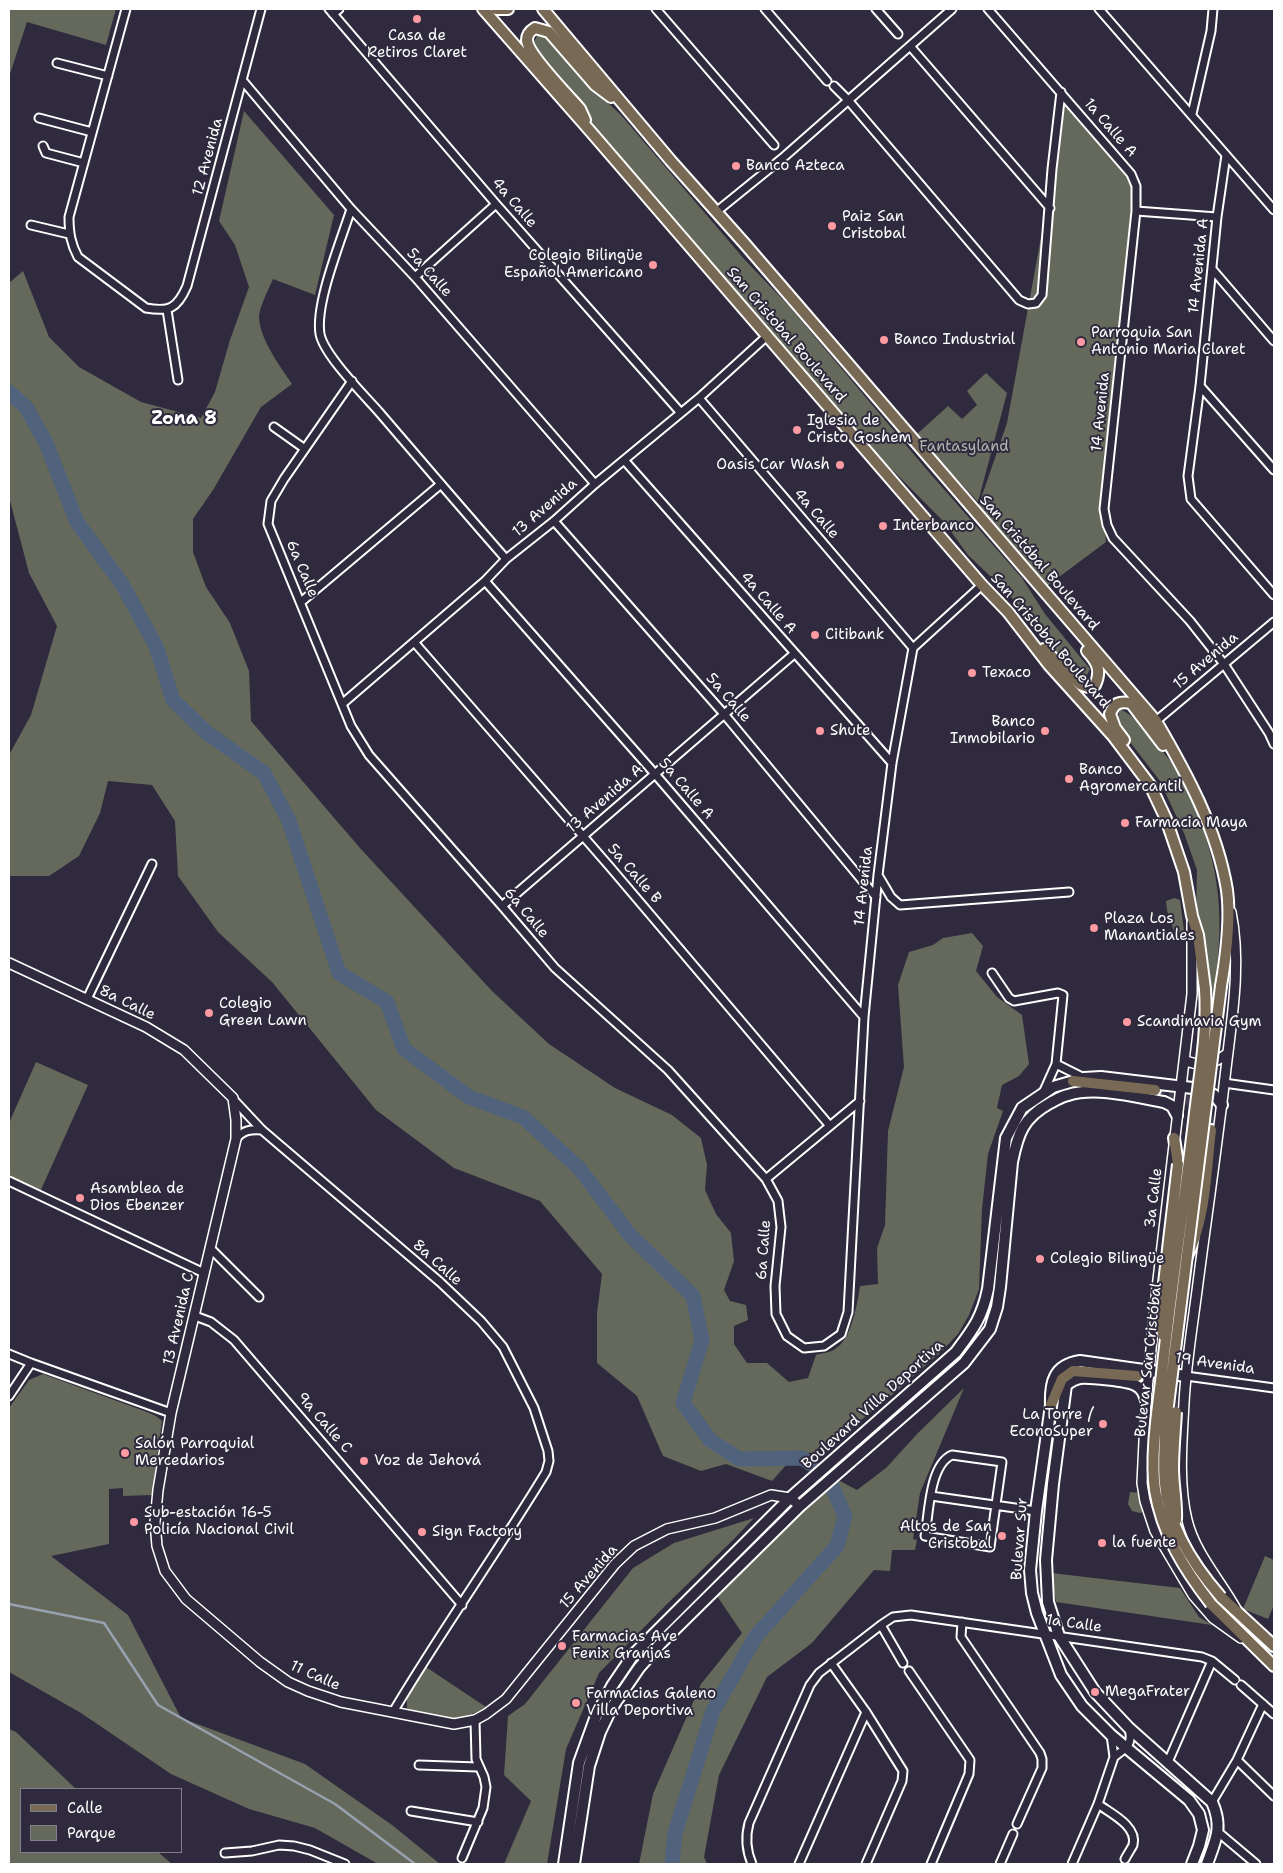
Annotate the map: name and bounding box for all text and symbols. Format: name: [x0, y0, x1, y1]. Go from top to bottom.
marker: Casa de Retiros Claret: [411, 13, 423, 25]
place label: Casa de Retiros Claret: [367, 27, 467, 62]
street label: 1a Calle A: [1080, 95, 1140, 161]
street label: 12 Avenida: [189, 116, 227, 198]
place label: Banco Azteca: [746, 157, 845, 175]
marker: Banco Azteca: [730, 160, 742, 172]
street label: 4a Calle: [487, 174, 541, 232]
place label: Paiz San Cristobal: [842, 208, 906, 243]
street label: 14 Avenida A: [1185, 217, 1213, 315]
marker: Paiz San Cristobal: [826, 220, 838, 232]
street label: 5a Calle: [402, 245, 456, 301]
place label: Colegio Bilingüe Español Americano: [504, 247, 643, 282]
marker: Colegio Bilingüe Español Americano: [647, 259, 659, 271]
street label: San Cristobal Boulevard: [722, 264, 850, 406]
place label: Parroquia San Antonio Maria Claret: [1091, 324, 1246, 359]
place label: Banco Industrial: [894, 331, 1015, 349]
marker: Banco Industrial: [878, 334, 890, 346]
marker: Parroquia San Antonio Maria Claret: [1075, 336, 1087, 348]
street label: 14 Avenida: [1088, 371, 1114, 453]
district label: Zona 8: [151, 408, 217, 430]
place label: Iglesia de Cristo Goshem: [807, 412, 911, 447]
marker: Iglesia de Cristo Goshem: [791, 424, 803, 436]
park label: Fantasyland: [919, 438, 1009, 456]
place label: Oasis Car Wash: [716, 456, 830, 474]
marker: Oasis Car Wash: [834, 459, 846, 471]
street label: 13 Avenida: [509, 475, 581, 541]
street label: 4a Calle: [789, 485, 843, 543]
street label: San Cristóbal Boulevard: [975, 492, 1103, 634]
place label: Interbanco: [893, 517, 974, 535]
marker: Interbanco: [877, 520, 889, 532]
street label: 6a Calle: [282, 538, 322, 600]
street label: 4a Calle A: [736, 568, 800, 638]
street label: San Cristobal Boulevard: [986, 570, 1114, 712]
place label: Citibank: [825, 626, 884, 644]
marker: Citibank: [809, 629, 821, 641]
street label: 15 Avenida: [1170, 629, 1242, 693]
place label: Texaco: [982, 664, 1031, 682]
marker: Texaco: [966, 667, 978, 679]
street label: 5a Calle: [702, 670, 754, 726]
place label: Banco Inmobilario: [950, 713, 1035, 748]
place label: Shute: [830, 722, 871, 740]
marker: Shute: [814, 725, 826, 737]
marker: Banco Inmobilario: [1039, 725, 1051, 737]
street label: 5a Calle A: [655, 755, 717, 823]
street label: 13 Avenida A: [563, 761, 647, 837]
place label: Banco Agromercantil: [1079, 761, 1182, 796]
marker: Banco Agromercantil: [1063, 773, 1075, 785]
place label: Farmacia Maya: [1135, 814, 1247, 832]
marker: Farmacia Maya: [1119, 817, 1131, 829]
street label: 5a Calle B: [603, 840, 665, 908]
street label: 14 Avenida: [851, 845, 877, 927]
street label: 6a Calle: [500, 884, 552, 942]
place label: Plaza Los Manantiales: [1104, 910, 1195, 945]
marker: Plaza Los Manantiales: [1088, 922, 1100, 934]
street label: 8a Calle: [96, 982, 158, 1024]
place label: Colegio Green Lawn: [219, 995, 307, 1030]
marker: Colegio Green Lawn: [203, 1007, 215, 1019]
place label: Scandinavia Gym: [1137, 1013, 1262, 1031]
marker: Scandinavia Gym: [1121, 1016, 1133, 1028]
street label: 3a Calle: [1141, 1167, 1167, 1229]
place label: Asamblea de Dios Ebenzer: [90, 1180, 185, 1215]
marker: Asamblea de Dios Ebenzer: [74, 1192, 86, 1204]
street label: 6a Calle: [753, 1219, 775, 1281]
street label: 8a Calle: [409, 1236, 465, 1290]
place label: Colegio Bilingüe: [1050, 1250, 1165, 1268]
marker: Colegio Bilingüe: [1034, 1253, 1046, 1265]
street label: 13 Avenida C: [160, 1271, 198, 1367]
street label: Bulevar San Cristóbal: [1132, 1282, 1166, 1438]
street label: Boulevard Villa Deportiva: [798, 1337, 948, 1473]
street label: 19 Avenida: [1174, 1350, 1256, 1378]
street label: 9a Calle C: [293, 1389, 355, 1457]
place label: La Torre / EconoSuper: [1009, 1406, 1093, 1441]
marker: La Torre / EconoSuper: [1097, 1418, 1109, 1430]
place label: Salón Parroquial Mercedarios: [135, 1435, 254, 1470]
marker: Salón Parroquial Mercedarios: [119, 1447, 131, 1459]
place label: Voz de Jehová: [374, 1452, 481, 1470]
marker: Voz de Jehová: [358, 1455, 370, 1467]
street label: Bulevar Sur: [1008, 1497, 1032, 1581]
place label: Sub-estación 16-5 Policía Nacional Civil: [144, 1504, 294, 1539]
marker: Sub-estación 16-5 Policía Nacional Civil: [128, 1516, 140, 1528]
place label: Altos de San Cristobal: [900, 1518, 992, 1553]
place label: Sign Factory: [432, 1523, 522, 1541]
marker: Sign Factory: [416, 1526, 428, 1538]
marker: Altos de San Cristobal: [996, 1530, 1008, 1542]
place label: la fuente: [1112, 1534, 1177, 1552]
marker: la fuente: [1096, 1537, 1108, 1549]
street label: 15 Avenida: [556, 1541, 622, 1613]
street label: 1a Calle: [1045, 1611, 1103, 1637]
place label: Farmacias Ave Fenix Granjas: [572, 1628, 677, 1663]
marker: Farmacias Ave Fenix Granjas: [556, 1640, 568, 1652]
street label: 11 Calle: [287, 1657, 343, 1695]
place label: MegaFrater: [1105, 1683, 1190, 1701]
place label: Farmacias Galeno Villa Deportiva: [586, 1685, 716, 1720]
marker: MegaFrater: [1089, 1686, 1101, 1698]
marker: Farmacias Galeno Villa Deportiva: [570, 1697, 582, 1709]
legend: [20, 1788, 182, 1853]
text: Calle: [67, 1798, 103, 1818]
text: Parque: [67, 1823, 116, 1843]

